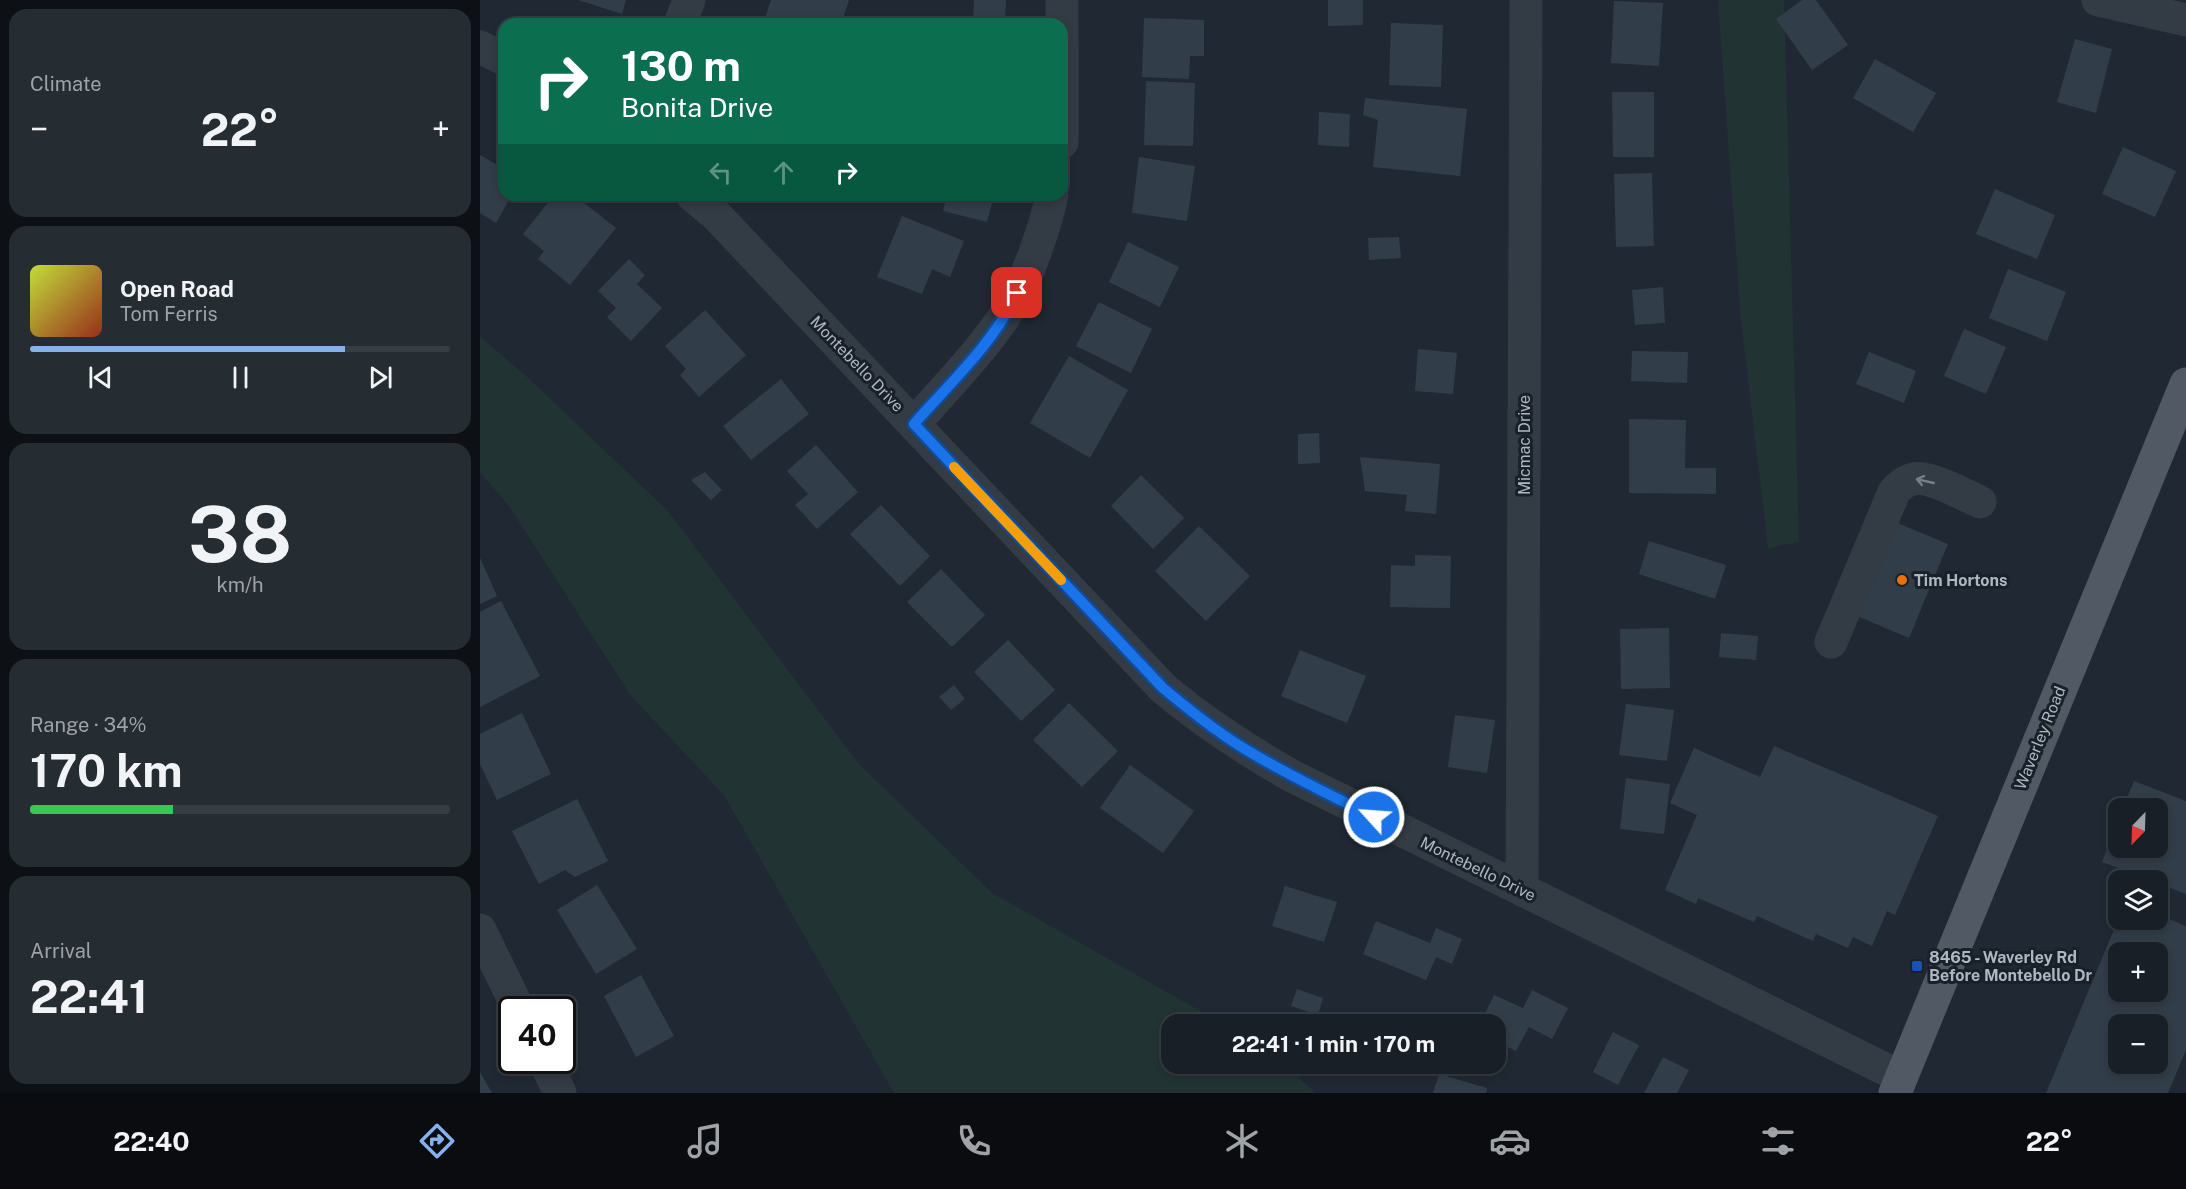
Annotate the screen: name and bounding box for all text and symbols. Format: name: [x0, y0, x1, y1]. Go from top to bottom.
text: 130 m: [621, 41, 741, 90]
icon: right: [522, 42, 600, 120]
text: Climate: [30, 72, 102, 96]
text: Bonita Drive: [621, 91, 773, 123]
text: 22°: [201, 103, 279, 156]
text: −: [30, 110, 48, 148]
text: +: [432, 110, 450, 148]
icon: left: [704, 156, 737, 189]
icon: ahead: [767, 156, 800, 189]
icon: right: [830, 156, 863, 189]
pin: [991, 267, 1042, 318]
text: Open Road: [120, 276, 234, 302]
icon: arrive: [1000, 276, 1033, 309]
text: Tom Ferris: [120, 302, 218, 326]
street label: Montebello Drive: [806, 312, 908, 416]
icon: previous: [84, 361, 117, 394]
icon: pause: [224, 361, 257, 394]
icon: next: [364, 361, 397, 394]
street label: Micmac Drive: [1515, 395, 1534, 495]
one-way arrow: [1916, 474, 1935, 486]
text: 38: [188, 488, 292, 580]
place label: Tim Hortons: [1914, 571, 2007, 590]
text: km/h: [216, 573, 264, 597]
marker: Tim Hortons: [1895, 573, 1909, 587]
street label: Waverley Road: [2011, 683, 2069, 793]
text: Range · 34%: [30, 713, 147, 737]
text: 170 km: [30, 744, 183, 797]
position arrow: [1342, 785, 1406, 849]
north arrow: [2108, 798, 2168, 858]
map controls: [2108, 798, 2168, 1074]
street label: Montebello Drive: [1417, 833, 1539, 905]
button: layers: [2108, 870, 2168, 930]
text: Arrival: [30, 939, 92, 963]
button: +: [2108, 942, 2168, 1002]
place label: 8465 - Waverley Rd Before Montebello Dr: [1929, 948, 2092, 985]
marker: 8465 - Waverley Rd Before Montebello Dr: [1910, 959, 1924, 973]
text: 22:41: [30, 970, 148, 1023]
speed limit sign: 40: [498, 996, 576, 1074]
button: −: [2108, 1014, 2168, 1074]
text: 22:41 · 1 min · 170 m: [1232, 1031, 1435, 1057]
icon: directions: [416, 1120, 458, 1162]
icon: music: [684, 1120, 726, 1162]
icon: phone: [953, 1120, 995, 1162]
icon: climate: [1221, 1120, 1263, 1162]
icon: car: [1489, 1120, 1531, 1162]
icon: filters: [1757, 1120, 1799, 1162]
text: 22:40: [113, 1125, 190, 1157]
text: 22°: [2026, 1125, 2073, 1157]

